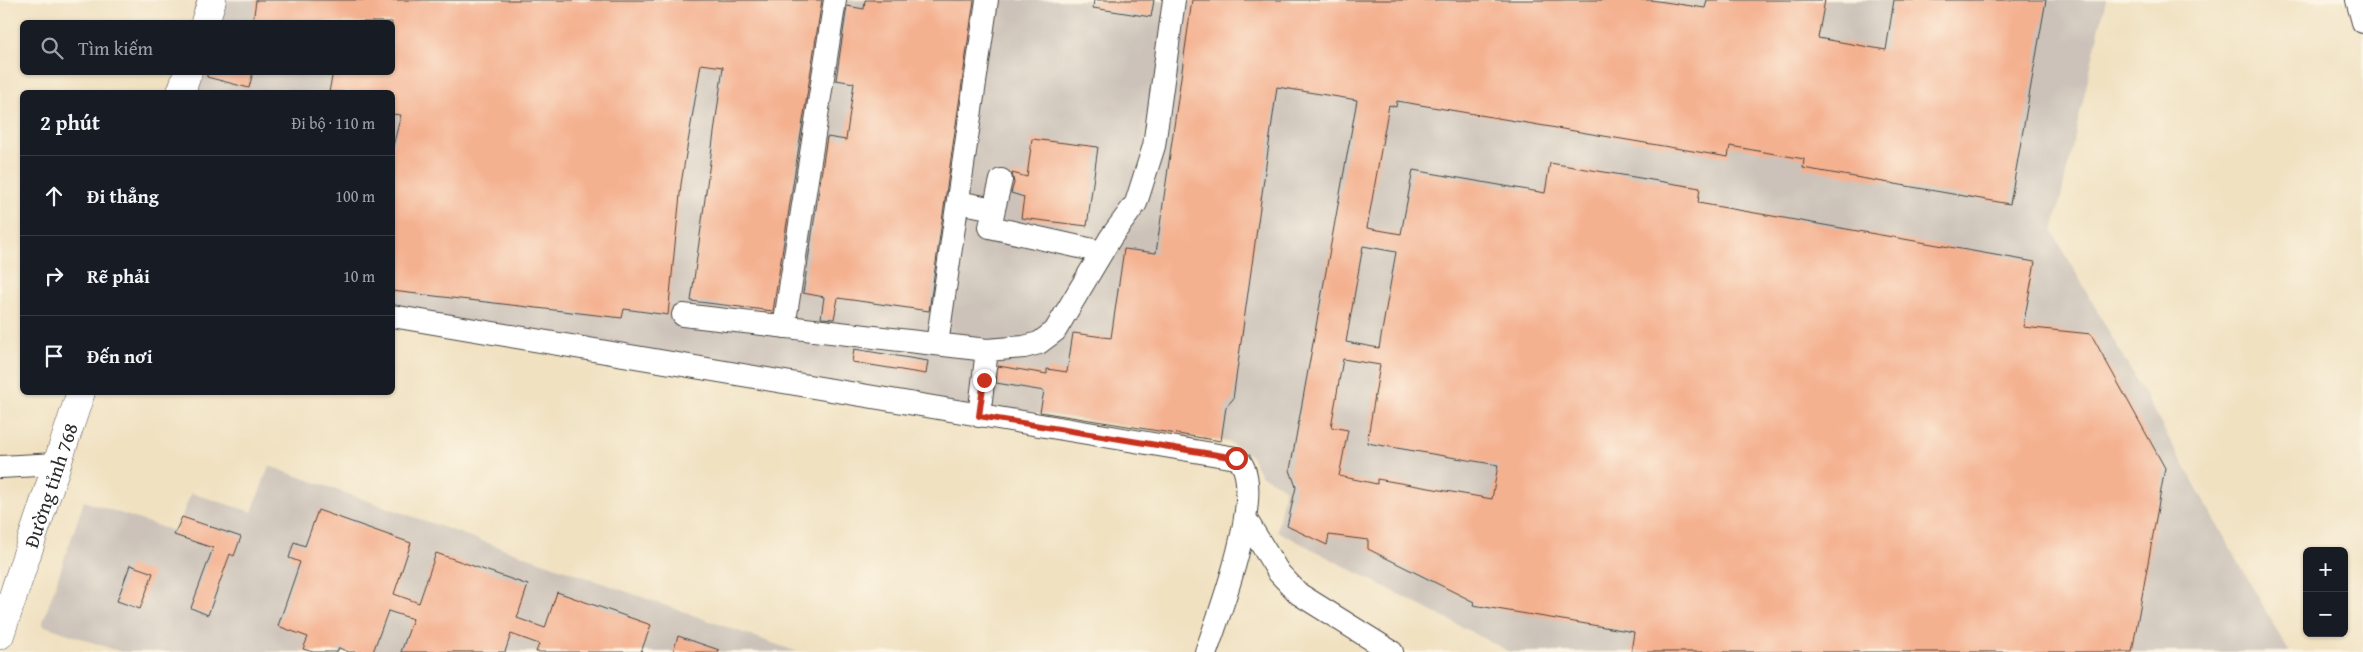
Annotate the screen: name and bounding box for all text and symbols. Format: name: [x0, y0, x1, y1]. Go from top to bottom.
search box: [20, 20, 395, 75]
icon: search: [38, 34, 66, 62]
text: Tìm kiếm: [78, 34, 153, 62]
text: 2 phút: [40, 107, 100, 138]
text: Đi bộ · 110 m: [291, 111, 375, 135]
icon: ahead: [40, 182, 68, 210]
text: Đi thẳng: [87, 182, 159, 210]
text: 100 m: [335, 184, 375, 208]
icon: right: [40, 262, 68, 290]
text: Rẽ phải: [87, 262, 150, 290]
text: 10 m: [343, 264, 375, 288]
icon: arrive: [40, 342, 68, 370]
text: Đến nơi: [87, 342, 153, 370]
route end: [973, 369, 996, 392]
street label: Đường tỉnh 768: [16, 419, 84, 551]
route start: [1225, 447, 1248, 470]
map controls: [2303, 547, 2348, 637]
button: +: [2303, 547, 2348, 592]
button: −: [2303, 592, 2348, 637]

